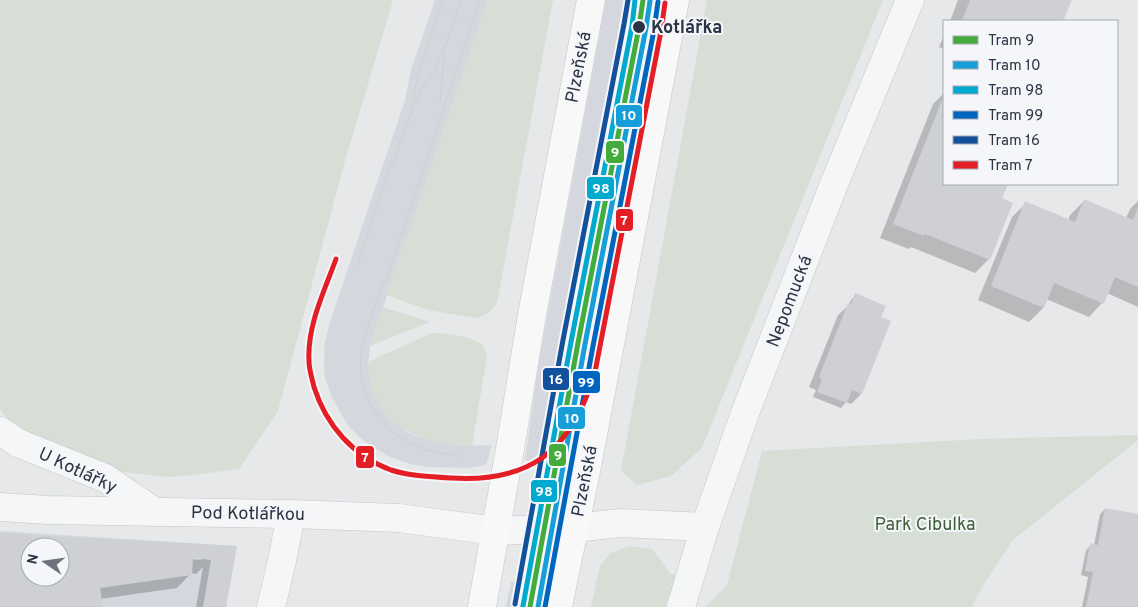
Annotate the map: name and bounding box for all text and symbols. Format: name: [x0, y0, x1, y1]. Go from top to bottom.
place label: Kotlářka: [651, 17, 722, 40]
marker: Kotlářka: [631, 19, 647, 35]
legend: [943, 20, 1118, 185]
street label: Plzeňská: [561, 30, 598, 105]
text: Tram 9: [988, 32, 1034, 51]
text: Tram 10: [988, 57, 1041, 76]
text: Tram 98: [988, 82, 1043, 101]
line badge: 10: [615, 104, 643, 128]
text: Tram 99: [988, 107, 1043, 126]
text: 10: [622, 108, 636, 125]
text: Tram 16: [988, 132, 1040, 151]
line badge: 9: [605, 140, 625, 164]
text: 9: [611, 145, 619, 162]
text: Tram 7: [988, 157, 1033, 176]
line badge: 98: [586, 176, 615, 200]
text: 98: [592, 181, 610, 198]
line badge: 7: [615, 208, 634, 232]
text: 7: [620, 213, 628, 230]
street label: Nepomucká: [762, 252, 818, 351]
line badge: 16: [542, 367, 570, 391]
line badge: 99: [572, 370, 601, 394]
text: 16: [549, 372, 563, 389]
text: 99: [577, 375, 595, 392]
line badge: 10: [557, 406, 586, 430]
text: 10: [565, 411, 579, 428]
street label: U Kotlářky: [34, 443, 120, 500]
line badge: 9: [548, 443, 567, 467]
street label: Plzeňská: [567, 444, 604, 519]
line badge: 7: [355, 445, 375, 469]
text: 9: [554, 448, 562, 465]
text: 7: [361, 450, 369, 467]
line badge: 98: [530, 479, 558, 503]
text: 98: [535, 484, 553, 501]
street label: Pod Kotlářkou: [191, 502, 305, 527]
park label: Park Cibulka: [874, 514, 976, 537]
north arrow: [20, 537, 70, 587]
text: N: [24, 553, 43, 566]

